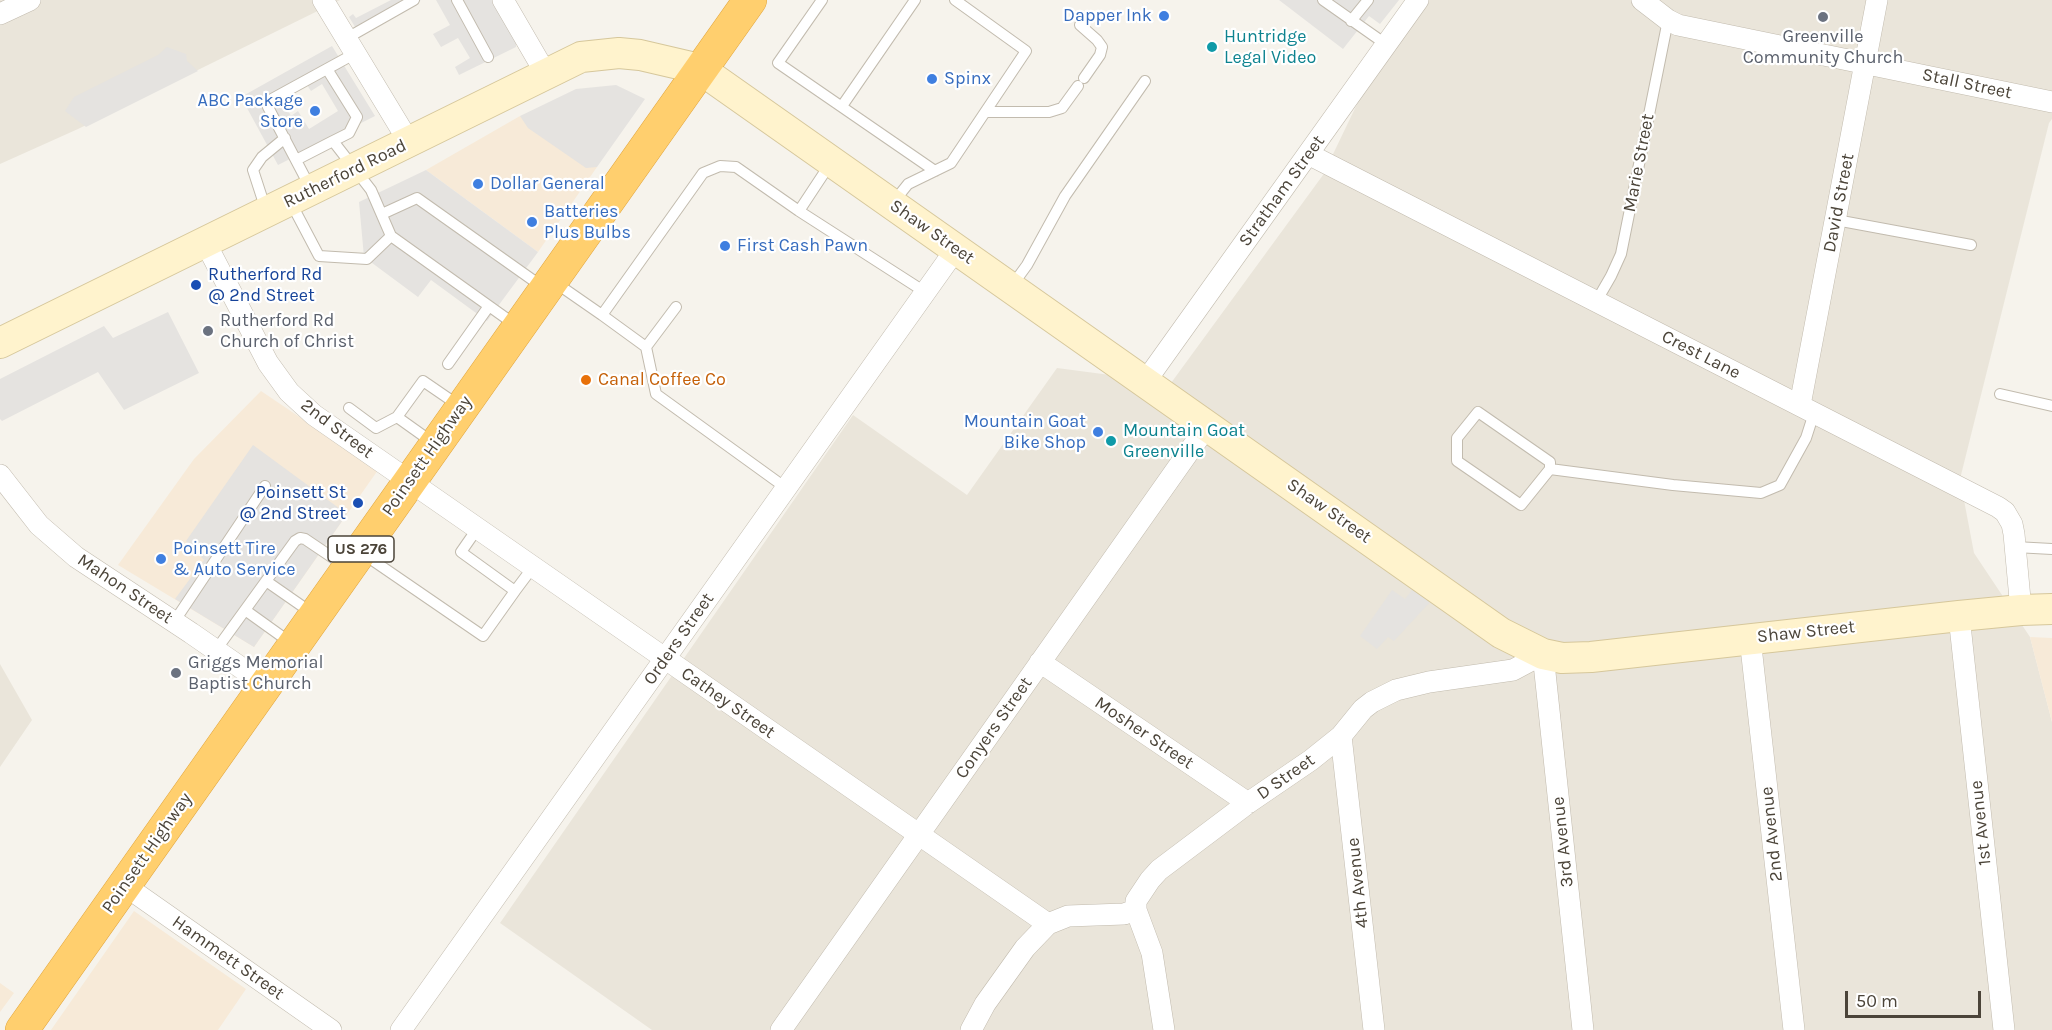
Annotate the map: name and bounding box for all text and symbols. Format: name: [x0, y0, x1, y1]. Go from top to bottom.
place label: Dapper Ink: [1063, 5, 1152, 27]
marker: Dapper Ink: [1157, 9, 1171, 23]
marker: Greenville Community Church: [1816, 10, 1830, 24]
place label: Huntridge Legal Video: [1224, 26, 1316, 68]
place label: Greenville Community Church: [1743, 26, 1903, 68]
marker: Huntridge Legal Video: [1205, 40, 1219, 54]
street label: Stall Street: [1920, 64, 2014, 104]
place label: Spinx: [944, 68, 991, 90]
marker: Spinx: [925, 72, 939, 86]
place label: ABC Package Store: [198, 90, 303, 132]
marker: ABC Package Store: [308, 104, 322, 118]
street label: Marie Street: [1619, 112, 1659, 214]
street label: Stratham Street: [1234, 131, 1330, 251]
street label: Rutherford Road: [280, 135, 410, 213]
street label: David Street: [1819, 152, 1859, 254]
place label: Dollar General: [490, 173, 605, 195]
marker: Dollar General: [471, 177, 485, 191]
street label: Shaw Street: [886, 195, 978, 269]
place label: Batteries Plus Bulbs: [544, 201, 631, 244]
marker: Batteries Plus Bulbs: [525, 215, 539, 229]
place label: First Cash Pawn: [737, 235, 868, 257]
marker: First Cash Pawn: [718, 239, 732, 253]
place label: Rutherford Rd @ 2nd Street: [208, 264, 322, 306]
marker: Rutherford Rd @ 2nd Street: [189, 278, 203, 292]
place label: Rutherford Rd Church of Christ: [220, 310, 354, 352]
marker: Rutherford Rd Church of Christ: [201, 324, 215, 338]
street label: Crest Lane: [1658, 326, 1744, 384]
place label: Canal Coffee Co: [598, 369, 726, 391]
marker: Canal Coffee Co: [579, 373, 593, 387]
street label: Poinsett Highway: [377, 392, 477, 520]
street label: 2nd Street: [296, 395, 378, 463]
place label: Mountain Goat Bike Shop: [964, 411, 1086, 454]
place label: Mountain Goat Greenville: [1123, 420, 1245, 462]
marker: Mountain Goat Bike Shop: [1091, 425, 1105, 439]
marker: Mountain Goat Greenville: [1104, 434, 1118, 448]
street label: Shaw Street: [1283, 474, 1375, 548]
place label: Poinsett St @ 2nd Street: [239, 482, 346, 524]
marker: Poinsett St @ 2nd Street: [351, 496, 365, 510]
road number: US 276: [328, 536, 394, 562]
place label: Poinsett Tire & Auto Service: [173, 538, 295, 580]
street label: Mahon Street: [73, 549, 177, 629]
marker: Poinsett Tire & Auto Service: [154, 552, 168, 566]
street label: Orders Street: [639, 589, 719, 689]
street label: Shaw Street: [1756, 616, 1856, 648]
place label: Griggs Memorial Baptist Church: [188, 652, 324, 694]
street label: Cathey Street: [677, 663, 779, 743]
marker: Griggs Memorial Baptist Church: [169, 666, 183, 680]
street label: Conyers Street: [951, 673, 1037, 783]
street label: Mosher Street: [1090, 692, 1198, 774]
street label: D Street: [1253, 749, 1319, 805]
street label: 1st Avenue: [1966, 779, 1996, 867]
street label: 2nd Avenue: [1756, 785, 1788, 883]
street label: Poinsett Highway: [97, 789, 197, 917]
street label: 3rd Avenue: [1547, 795, 1579, 889]
street label: 4th Avenue: [1342, 837, 1374, 929]
street label: Hammett Street: [168, 911, 288, 1005]
scale bar: [1848, 979, 1984, 1017]
text: 50 m: [1856, 990, 1898, 1012]

